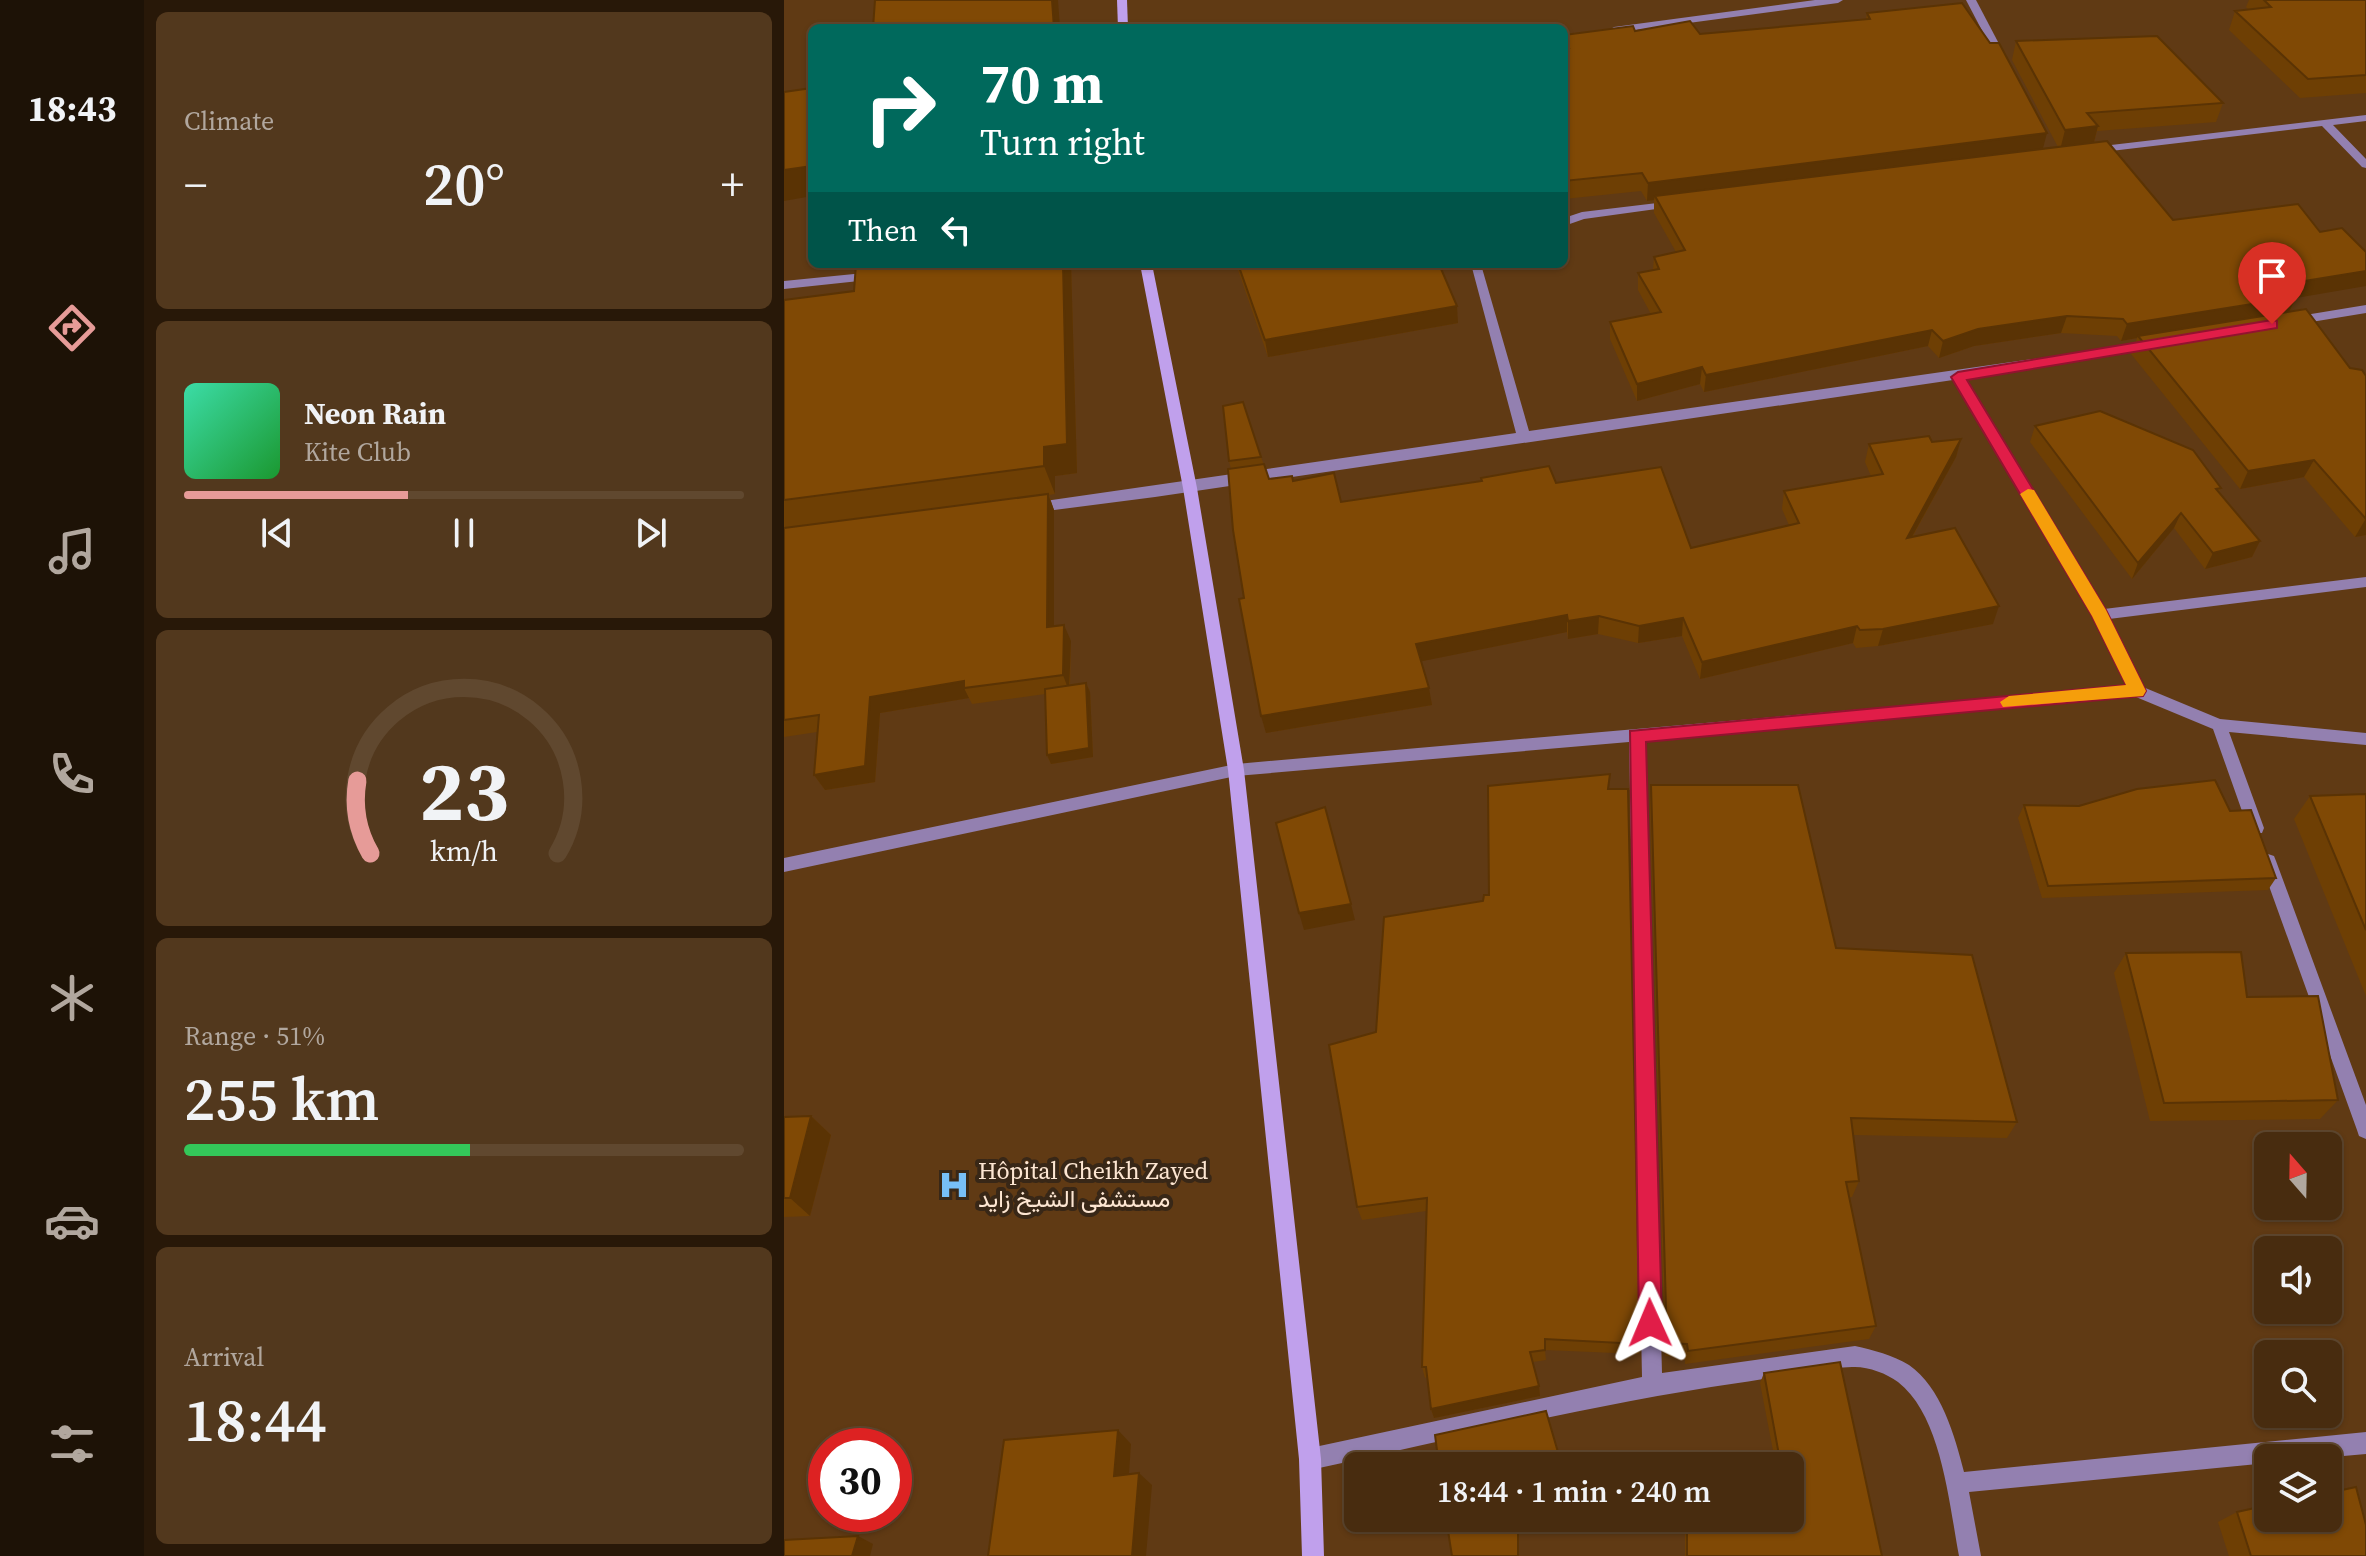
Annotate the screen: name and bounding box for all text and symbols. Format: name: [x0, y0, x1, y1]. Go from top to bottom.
text: 70 m: [980, 45, 1103, 122]
icon: right: [848, 56, 952, 160]
text: 18:43: [28, 84, 116, 133]
text: Climate: [184, 103, 274, 139]
text: Turn right: [980, 118, 1145, 167]
text: 20°: [423, 143, 505, 225]
text: −: [184, 154, 207, 215]
text: +: [721, 154, 744, 215]
icon: left: [934, 208, 978, 252]
text: Then: [848, 210, 918, 251]
pin: [2238, 242, 2306, 324]
icon: arrive: [2250, 254, 2294, 298]
icon: directions: [44, 300, 100, 356]
text: Neon Rain: [304, 393, 446, 434]
text: Kite Club: [304, 434, 411, 470]
icon: previous: [255, 511, 299, 555]
icon: pause: [442, 511, 486, 555]
icon: next: [629, 511, 673, 555]
icon: music: [44, 523, 100, 579]
text: 23: [419, 734, 509, 848]
icon: phone: [44, 746, 100, 802]
text: km/h: [430, 831, 498, 871]
icon: climate: [44, 970, 100, 1026]
text: Range · 51%: [184, 1018, 325, 1054]
text: 255 km: [184, 1058, 380, 1140]
north arrow: [2254, 1132, 2342, 1220]
map controls: [2254, 1132, 2342, 1532]
place label: Hôpital Cheikh Zayed مستشفى الشيخ زايد: [978, 1154, 1209, 1216]
hospital icon: Hôpital Cheikh Zayed مستشفى الشيخ زايد: [937, 1168, 971, 1202]
icon: car: [44, 1193, 100, 1249]
button: sound: [2254, 1236, 2342, 1324]
position arrow: [1608, 1281, 1692, 1365]
text: Arrival: [184, 1339, 264, 1375]
button: search: [2254, 1340, 2342, 1428]
text: 18:44: [184, 1379, 327, 1461]
icon: filters: [44, 1416, 100, 1472]
speed limit sign: 30: [808, 1428, 912, 1532]
button: layers: [2254, 1444, 2342, 1532]
text: 18:44 · 1 min · 240 m: [1437, 1471, 1711, 1512]

